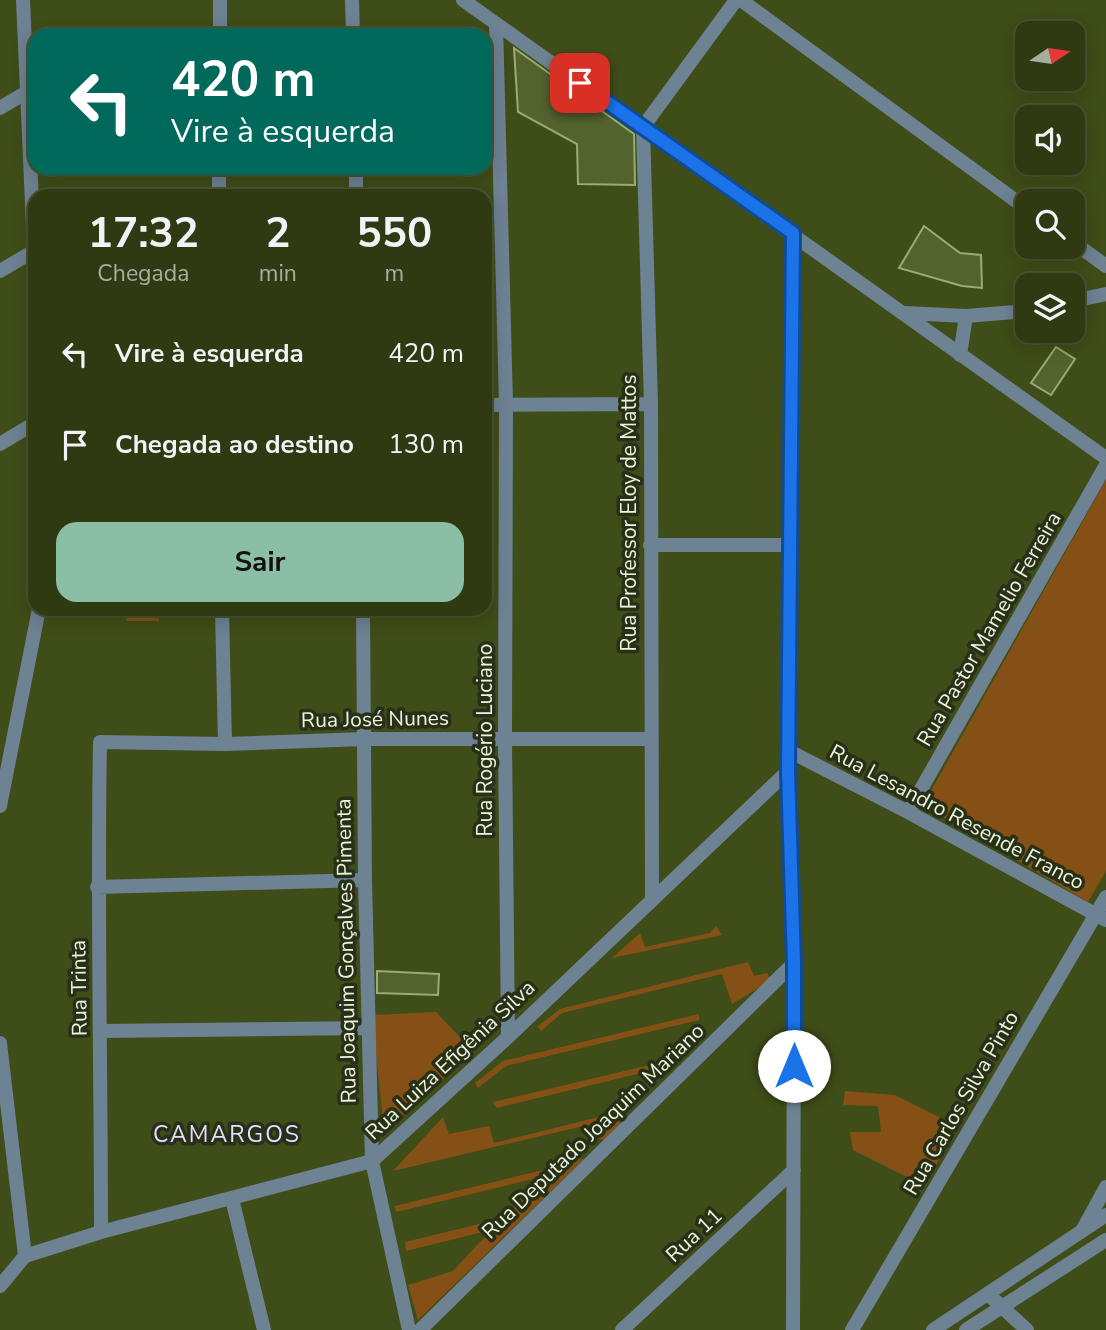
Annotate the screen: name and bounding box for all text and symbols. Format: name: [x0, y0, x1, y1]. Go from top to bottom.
north arrow: [1015, 21, 1085, 91]
map controls: [1015, 21, 1085, 343]
text: 420 m: [171, 46, 315, 113]
pin: [550, 53, 610, 113]
icon: left: [56, 56, 147, 147]
icon: arrive: [561, 64, 599, 102]
button: sound: [1015, 105, 1085, 175]
text: Vire à esquerda: [171, 110, 395, 153]
button: search: [1015, 189, 1085, 259]
text: 17:32: [88, 205, 199, 262]
text: 2: [265, 205, 290, 262]
text: 550: [357, 205, 432, 262]
text: Chegada: [97, 258, 189, 289]
text: min: [259, 258, 297, 289]
text: m: [385, 258, 404, 289]
button: layers: [1015, 273, 1085, 343]
icon: left: [56, 335, 94, 373]
text: Vire à esquerda: [115, 336, 304, 371]
text: 420 m: [388, 336, 464, 371]
street label: Rua Professor Eloy de Mattos: [615, 374, 643, 652]
icon: arrive: [56, 426, 94, 464]
text: Chegada ao destino: [115, 427, 354, 462]
text: 130 m: [388, 427, 464, 462]
street label: Rua Pastor Mamelio Ferreira: [910, 507, 1068, 751]
button: Sair: [56, 522, 464, 602]
street label: Rua Rogério Luciano: [471, 643, 499, 837]
street label: Rua José Nunes: [301, 704, 449, 734]
street label: Rua Lesandro Resende Franco: [825, 738, 1089, 896]
street label: Rua Joaquim Gonçalves Pimenta: [329, 798, 363, 1104]
street label: Rua Trinta: [64, 940, 94, 1036]
street label: Rua Luiza Efigênia Silva: [359, 974, 541, 1146]
street label: Rua Carlos Silva Pinto: [897, 1006, 1025, 1200]
street label: Rua Deputado Joaquim Mariano: [476, 1017, 710, 1245]
position arrow: [757, 1029, 831, 1103]
district label: CAMARGOS: [153, 1119, 301, 1150]
street label: Rua 11: [660, 1202, 728, 1268]

